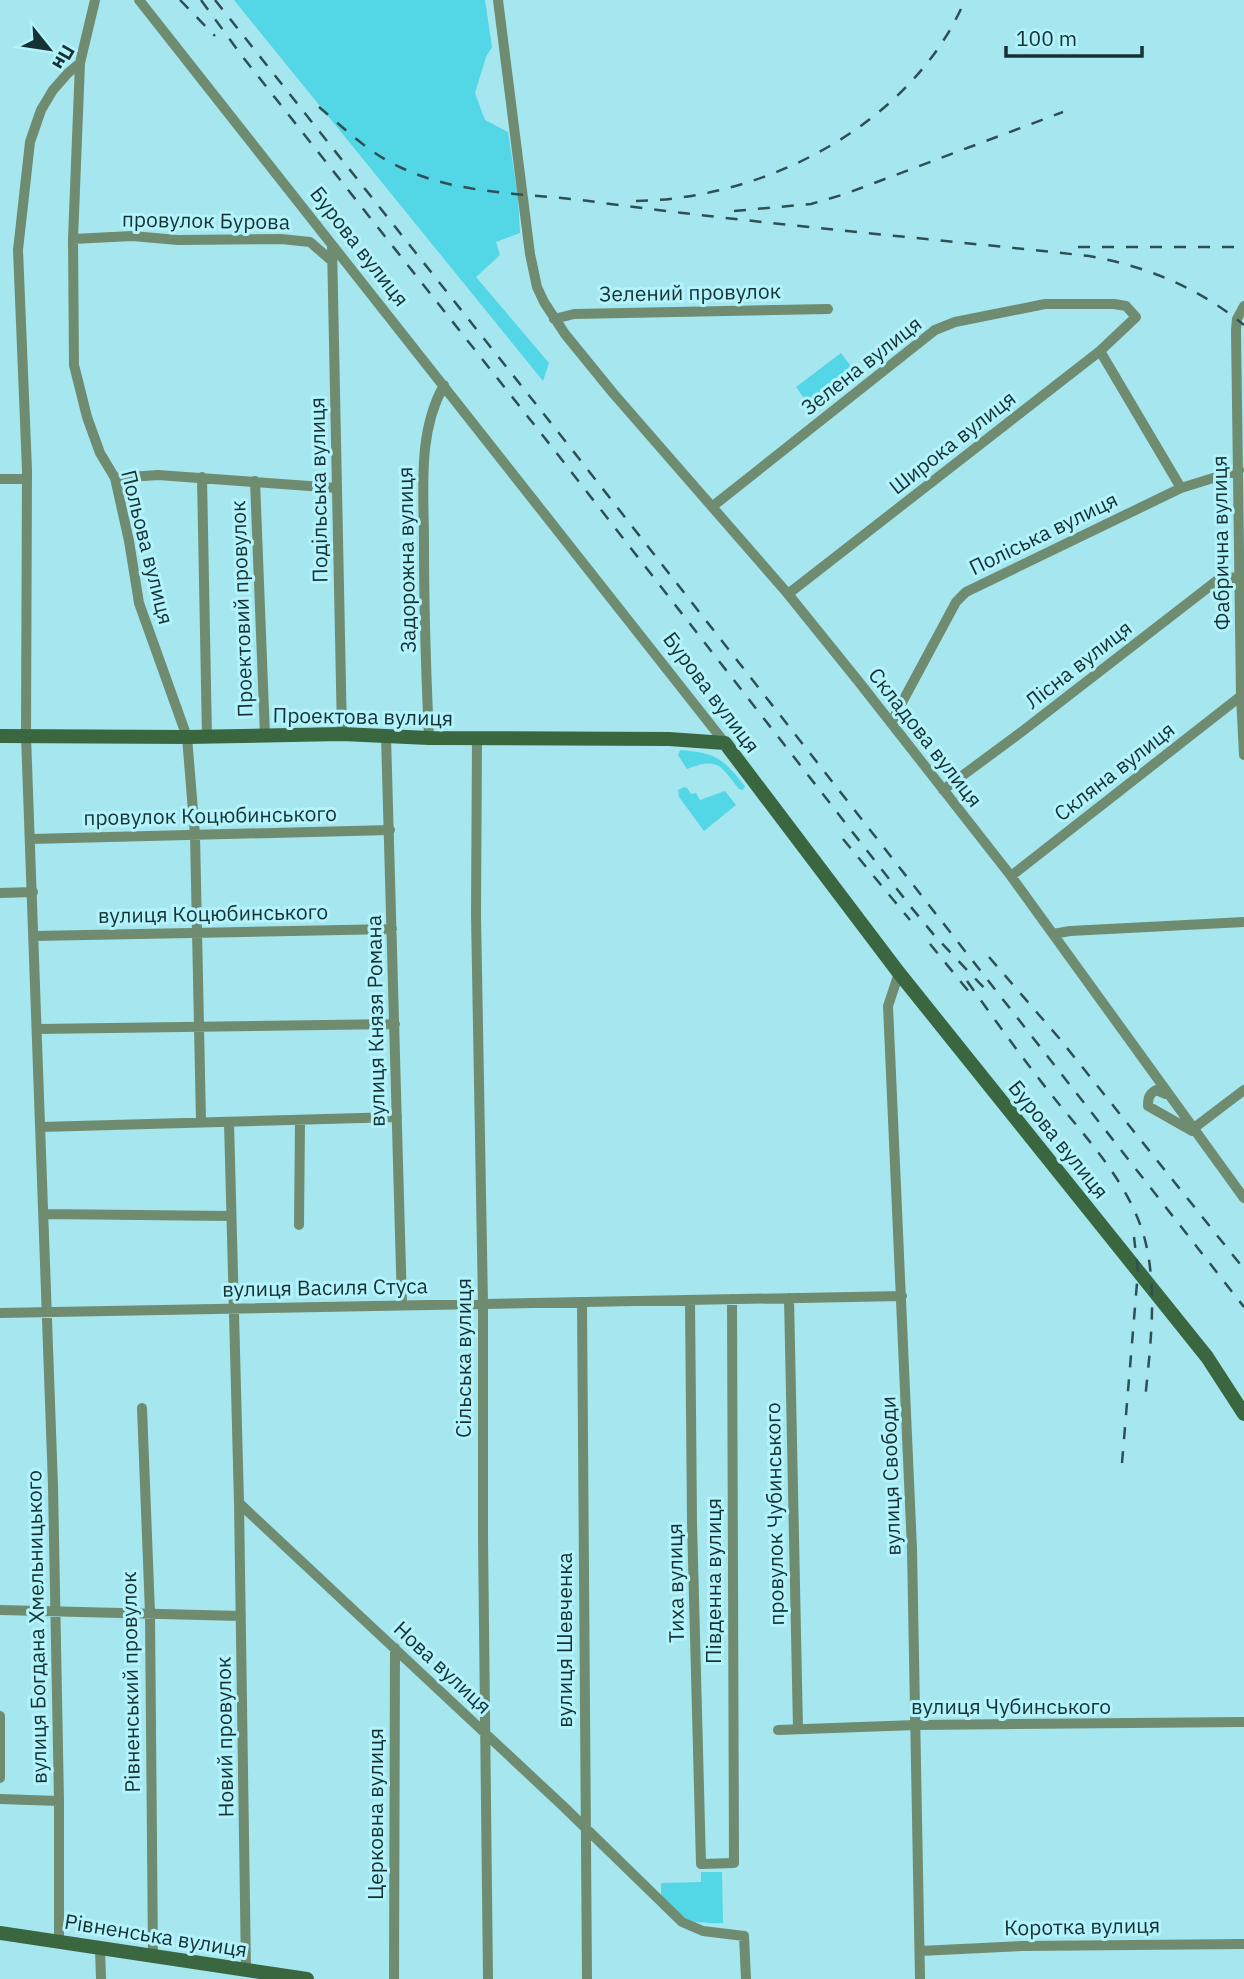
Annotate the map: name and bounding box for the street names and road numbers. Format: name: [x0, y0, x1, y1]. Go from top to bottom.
street label: Бурова вулиця: [304, 180, 416, 312]
street label: провулок Бурова: [122, 205, 290, 235]
street label: Зелений провулок: [599, 276, 781, 308]
street label: Зелена вулиця: [795, 309, 927, 421]
street label: Широка вулиця: [883, 384, 1021, 500]
street label: Подільська вулиця: [302, 397, 334, 583]
street label: Фабрична вулиця: [1204, 455, 1236, 631]
street label: Польова вулиця: [115, 467, 181, 627]
street label: Задорожна вулиця: [390, 467, 422, 653]
street label: Поліська вулиця: [964, 485, 1122, 581]
street label: Проектовий провулок: [223, 500, 259, 718]
street label: Лісна вулиця: [1019, 613, 1137, 715]
street label: Бурова вулиця: [657, 626, 767, 758]
street label: Складова вулиця: [863, 661, 989, 813]
street label: Проектова вулиця: [273, 700, 453, 732]
street label: Скляна вулиця: [1048, 715, 1180, 827]
street label: провулок Коцюбинського: [83, 799, 337, 831]
street label: вулиця Коцюбинського: [98, 897, 328, 929]
street label: вулиця Князя Романа: [359, 915, 391, 1127]
street label: Бурова вулиця: [1002, 1074, 1116, 1204]
street label: вулиця Василя Стуса: [222, 1271, 428, 1303]
street label: Сільська вулиця: [449, 1278, 477, 1438]
street label: вулиця Свободи: [873, 1396, 907, 1556]
street label: провулок Чубинського: [758, 1402, 790, 1626]
street label: вулиця Богдана Хмельницького: [19, 1470, 53, 1784]
street label: Південна вулиця: [699, 1498, 727, 1664]
street label: Тиха вулиця: [660, 1523, 690, 1643]
street label: вулиця Шевченка: [550, 1552, 578, 1728]
street label: Рівненський провулок: [114, 1571, 146, 1793]
street label: Нова вулиця: [388, 1614, 498, 1720]
street label: Новий провулок: [209, 1656, 239, 1818]
street label: вулиця Чубинського: [911, 1692, 1111, 1720]
street label: Церковна вулиця: [361, 1728, 389, 1900]
street label: Рівненська вулиця: [63, 1907, 249, 1963]
street label: Коротка вулиця: [1004, 1911, 1160, 1941]

